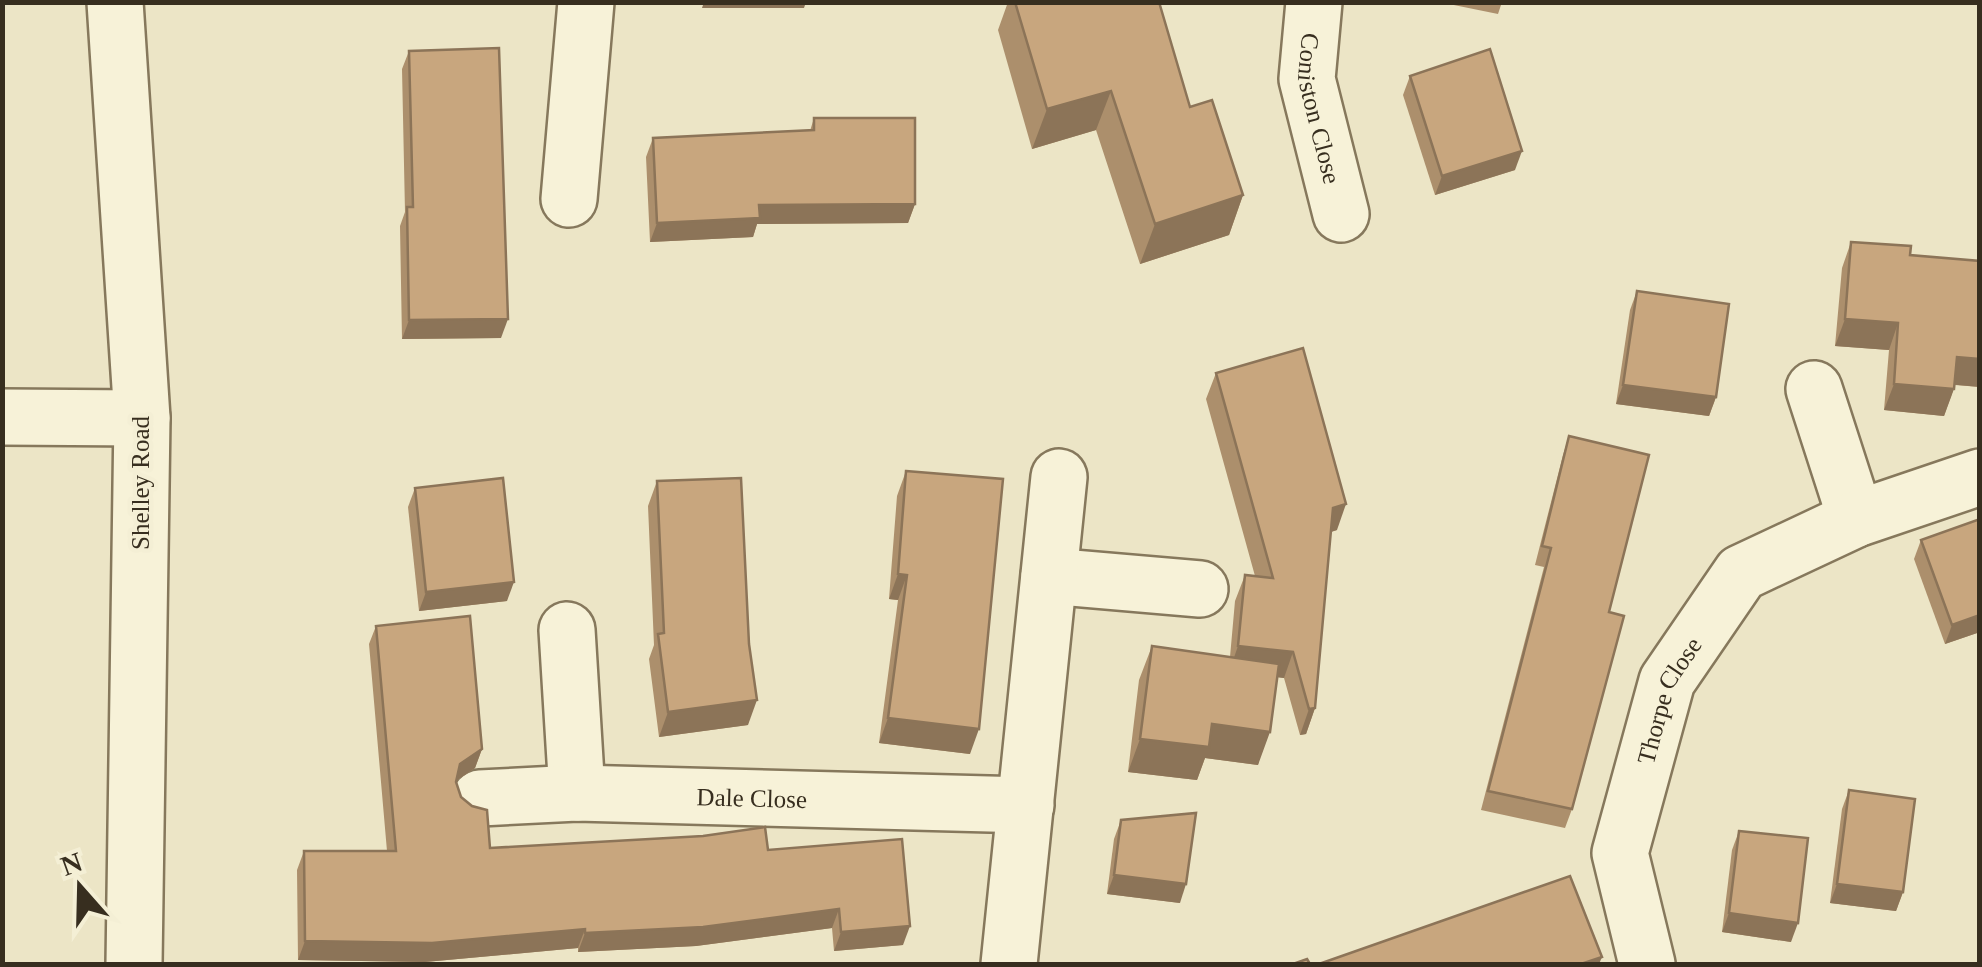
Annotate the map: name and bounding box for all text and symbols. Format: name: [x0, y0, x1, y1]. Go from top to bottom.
street label: Coniston Close: [1293, 32, 1346, 187]
street label: Shelley Road: [127, 415, 154, 550]
street label: Thorpe Close: [1632, 632, 1707, 767]
street label: Dale Close: [696, 783, 807, 813]
north arrow: [30, 837, 130, 937]
text: N: [57, 846, 86, 882]

